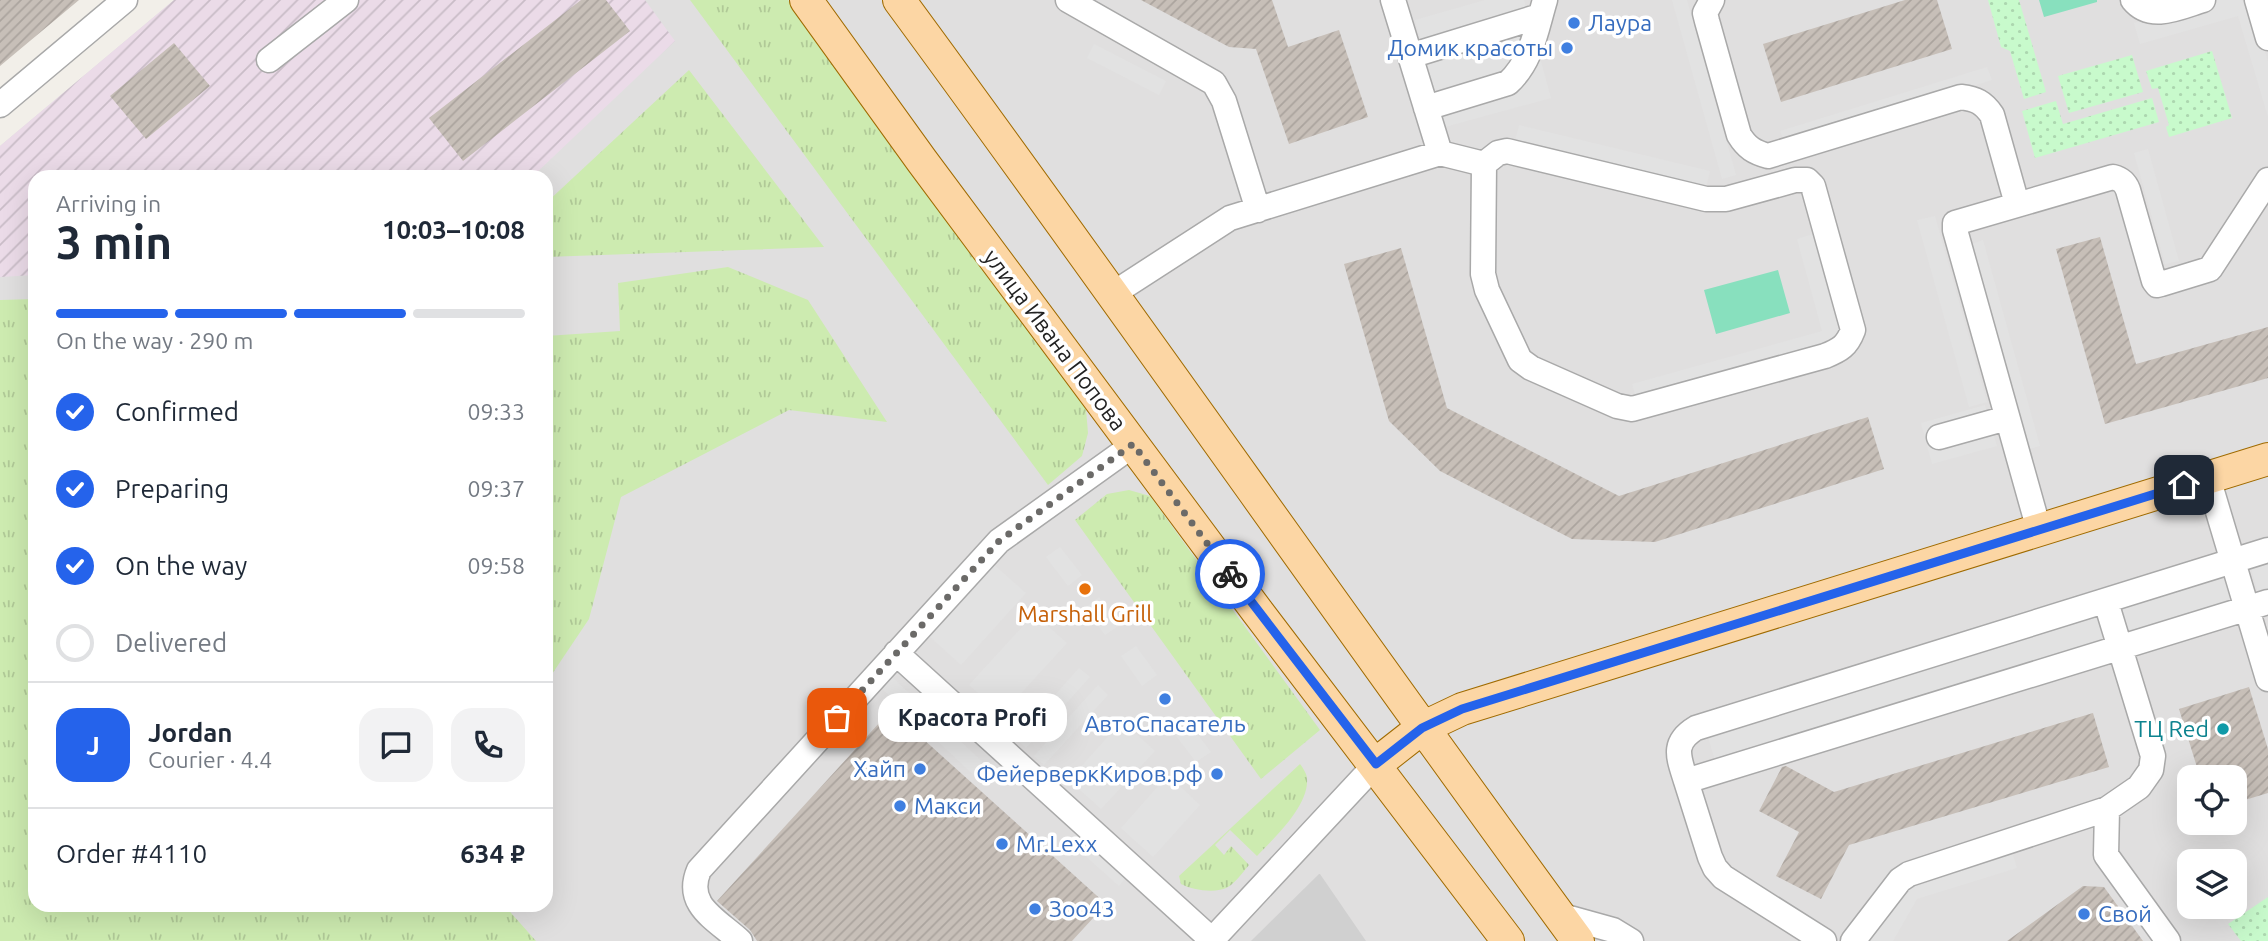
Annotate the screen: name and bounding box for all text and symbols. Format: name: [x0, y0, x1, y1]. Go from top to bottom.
place label: Лаура: [1588, 10, 1652, 35]
marker: Лаура: [1566, 15, 1582, 31]
place label: Домик красоты: [1388, 35, 1553, 60]
marker: Домик красоты: [1559, 40, 1575, 56]
text: Arriving in: [56, 191, 161, 216]
text: 10:03–10:08: [382, 215, 525, 244]
text: 3 min: [56, 216, 172, 268]
street label: улица Ивана Попова: [979, 244, 1132, 435]
text: On the way · 290 m: [56, 328, 253, 353]
icon: check: [56, 393, 94, 431]
text: Confirmed: [115, 397, 239, 426]
text: 09:33: [467, 399, 525, 424]
pin: [2154, 455, 2214, 515]
icon: home: [2165, 466, 2203, 504]
icon: check: [56, 470, 94, 508]
text: Preparing: [115, 474, 229, 503]
text: 09:37: [467, 476, 525, 501]
courier: [1195, 539, 1265, 609]
icon: check: [56, 547, 94, 585]
text: On the way: [115, 551, 247, 580]
text: 09:58: [467, 553, 525, 578]
icon: bike: [1211, 555, 1249, 593]
marker: Marshall Grill: [1077, 581, 1093, 597]
place label: Marshall Grill: [1018, 601, 1152, 626]
text: Delivered: [115, 628, 227, 657]
pin: [807, 688, 867, 748]
marker: АвтоСпасатель: [1157, 691, 1173, 707]
callout: Красота Profi: [879, 694, 1068, 742]
icon: bag: [818, 699, 856, 737]
text: Красота Profi: [898, 705, 1047, 730]
button: chat: [359, 708, 433, 782]
button: phone: [451, 708, 525, 782]
place label: АвтоСпасатель: [1084, 711, 1246, 736]
place label: ТЦ Red: [2134, 716, 2209, 741]
text: Jordan: [148, 718, 233, 747]
marker: ТЦ Red: [2215, 721, 2231, 737]
text: J: [86, 731, 100, 760]
text: Courier · 4.4: [148, 747, 272, 772]
place label: Хайп: [853, 756, 906, 781]
marker: Хайп: [912, 761, 928, 777]
place label: ФейерверкКиров.рф: [976, 761, 1203, 786]
map controls: [2177, 765, 2247, 919]
button: locate: [2177, 765, 2247, 835]
marker: ФейерверкКиров.рф: [1209, 766, 1225, 782]
place label: Макси: [914, 793, 982, 818]
marker: Макси: [892, 798, 908, 814]
place label: Mr.Lexx: [1016, 831, 1098, 856]
marker: Mr.Lexx: [994, 836, 1010, 852]
text: Order #4110: [56, 839, 207, 868]
text: 634 ₽: [460, 839, 525, 868]
button: layers: [2177, 849, 2247, 919]
place label: Зоо43: [1049, 896, 1115, 921]
marker: Зоо43: [1027, 901, 1043, 917]
place label: Свой: [2098, 901, 2152, 926]
marker: Свой: [2076, 906, 2092, 922]

